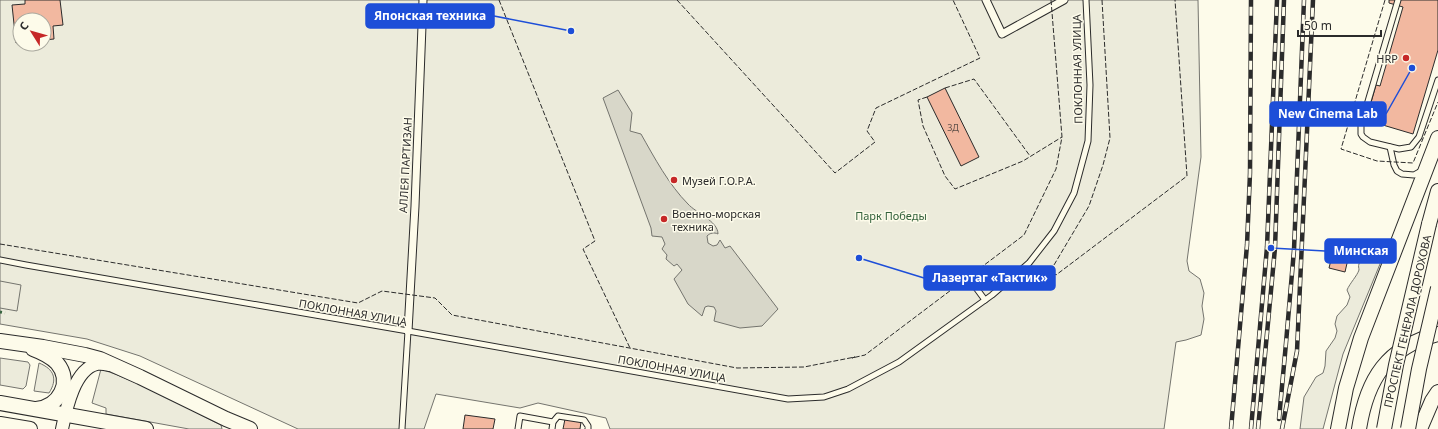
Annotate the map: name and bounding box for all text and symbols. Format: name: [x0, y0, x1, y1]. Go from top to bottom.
callout: Японская техника: [366, 4, 494, 28]
text: Японская техника: [374, 7, 486, 24]
north arrow: [12, 12, 52, 52]
scale bar: [1298, 12, 1381, 38]
street label: ПОКЛОННАЯ УЛИЦА: [1069, 13, 1085, 124]
text: 50 m: [1304, 17, 1332, 34]
text: С: [15, 18, 32, 33]
place label: HRP: [1376, 51, 1398, 66]
marker: HRP: [1401, 53, 1411, 63]
callout: New Cinema Lab: [1270, 102, 1386, 126]
text: New Cinema Lab: [1278, 105, 1378, 122]
street label: АЛЛЕЯ ПАРТИЗАН: [395, 117, 415, 213]
house number: 3Д: [947, 121, 959, 134]
place label: Музей Г.О.Р.А.: [682, 173, 756, 188]
marker: Музей Г.О.Р.А.: [669, 175, 679, 185]
place label: Военно-морская техника: [672, 206, 761, 234]
park label: Парк Победы: [855, 208, 927, 223]
marker: Военно-морская техника: [659, 214, 669, 224]
street label: ПРОСПЕКТ ГЕНЕРАЛА ДОРОХОВА: [1380, 232, 1434, 409]
callout: Минская: [1325, 239, 1396, 263]
text: Минская: [1333, 242, 1389, 259]
callout: Лазертаг «Тактик»: [924, 266, 1055, 290]
text: Лазертаг «Тактик»: [932, 269, 1048, 286]
street label: ПОКЛОННАЯ УЛИЦА: [298, 295, 409, 329]
street label: ПОКЛОННАЯ УЛИЦА: [617, 351, 728, 385]

